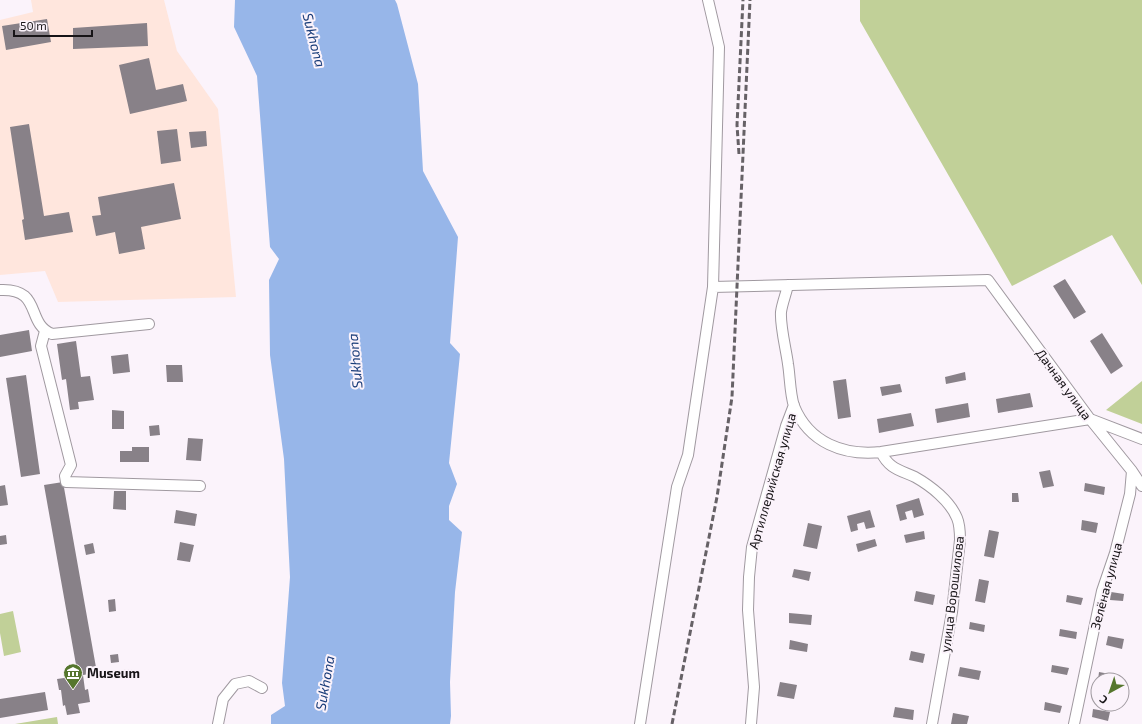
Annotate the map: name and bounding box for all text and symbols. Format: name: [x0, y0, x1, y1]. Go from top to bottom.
water label: Sukhona: [300, 11, 329, 69]
scale bar: [14, 12, 92, 38]
text: 50 m: [20, 18, 47, 32]
water label: Sukhona: [344, 333, 365, 389]
street label: Дачная улица: [1033, 345, 1095, 423]
street label: Артиллерийская улица: [745, 411, 799, 551]
street label: улица Ворошилова: [937, 535, 967, 653]
street label: Зелёная улица: [1087, 541, 1125, 631]
water label: Sukhona: [311, 654, 338, 712]
museum icon: Museum: [62, 662, 84, 690]
place label: Museum: [87, 665, 140, 681]
north arrow: [1090, 672, 1130, 712]
text: С: [1096, 693, 1110, 707]

